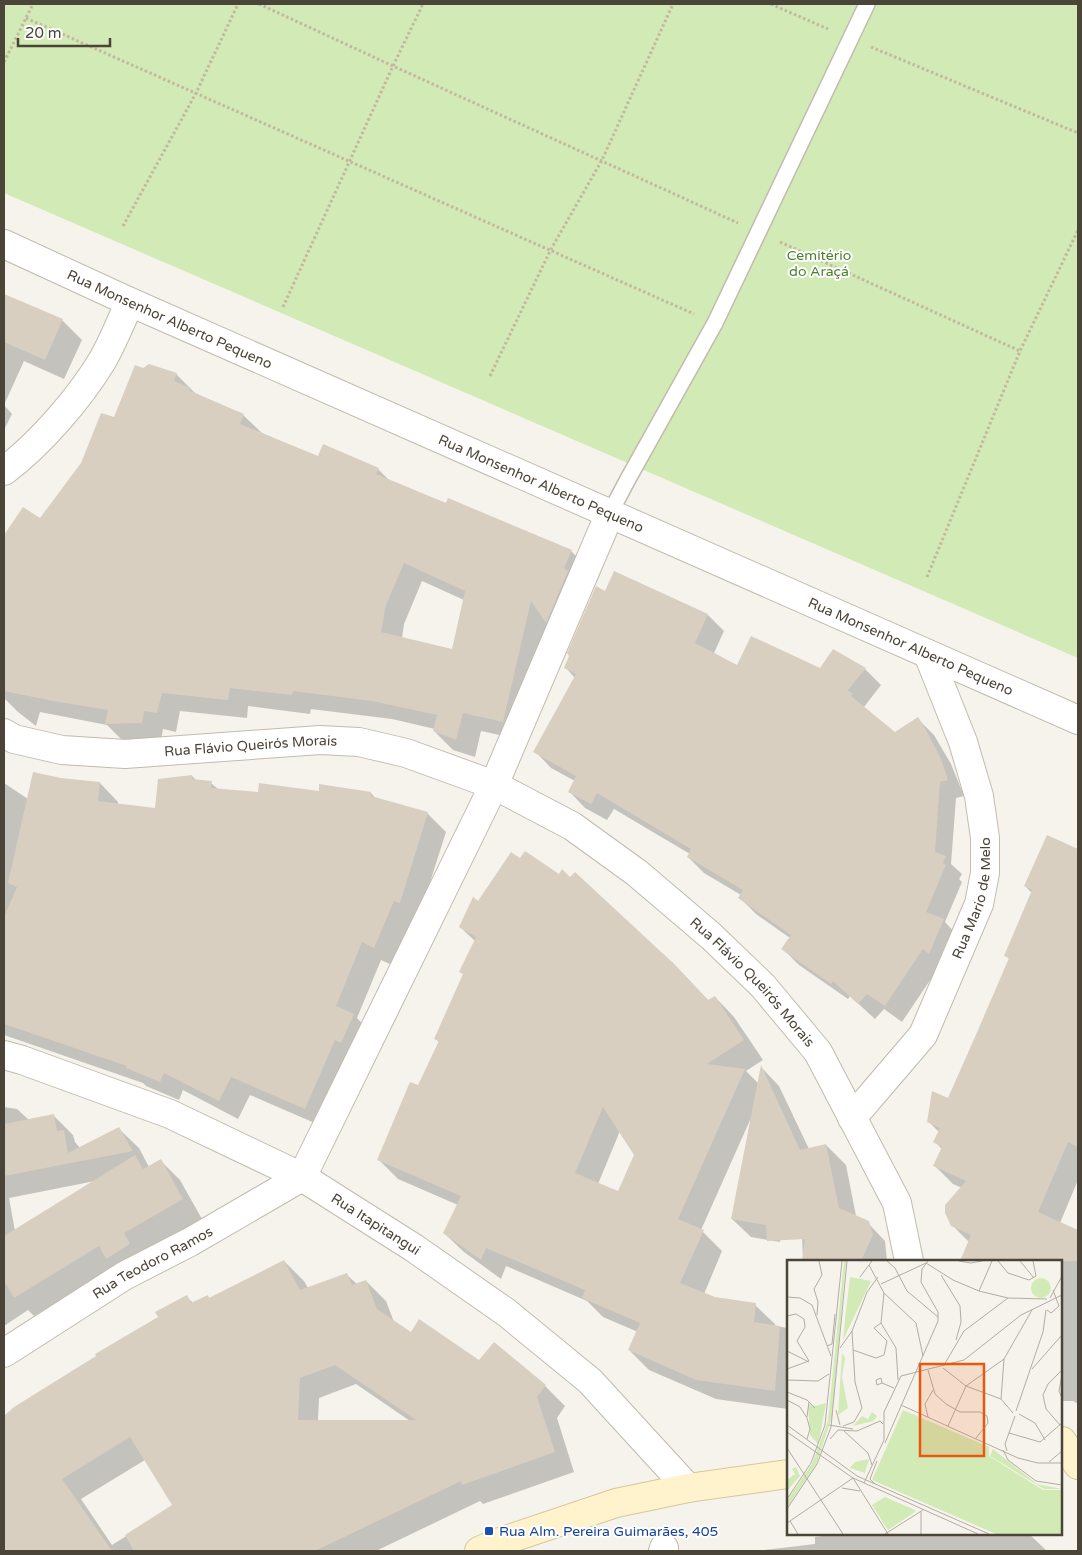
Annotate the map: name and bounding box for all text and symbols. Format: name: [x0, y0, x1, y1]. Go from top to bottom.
scale bar: [18, 15, 110, 47]
text: 20 m: [25, 24, 62, 42]
park label: Cemitério do Araçá: [787, 247, 851, 280]
street label: Rua Monsenhor Alberto Pequeno: [64, 266, 275, 373]
street label: Rua Monsenhor Alberto Pequeno: [436, 431, 646, 536]
street label: Rua Monsenhor Alberto Pequeno: [805, 594, 1016, 699]
street label: Rua Flávio Queirós Morais: [164, 732, 338, 760]
street label: Rua Mario de Melo: [949, 837, 994, 962]
street label: Rua Flávio Queirós Morais: [686, 914, 818, 1051]
street label: Rua Itapitangui: [328, 1190, 423, 1259]
street label: Rua Teodoro Ramos: [89, 1223, 216, 1303]
inset map: [787, 1260, 1062, 1535]
place label: Rua Alm. Pereira Guimarães, 405: [499, 1523, 718, 1540]
marker: Rua Alm. Pereira Guimarães, 405: [483, 1525, 495, 1537]

